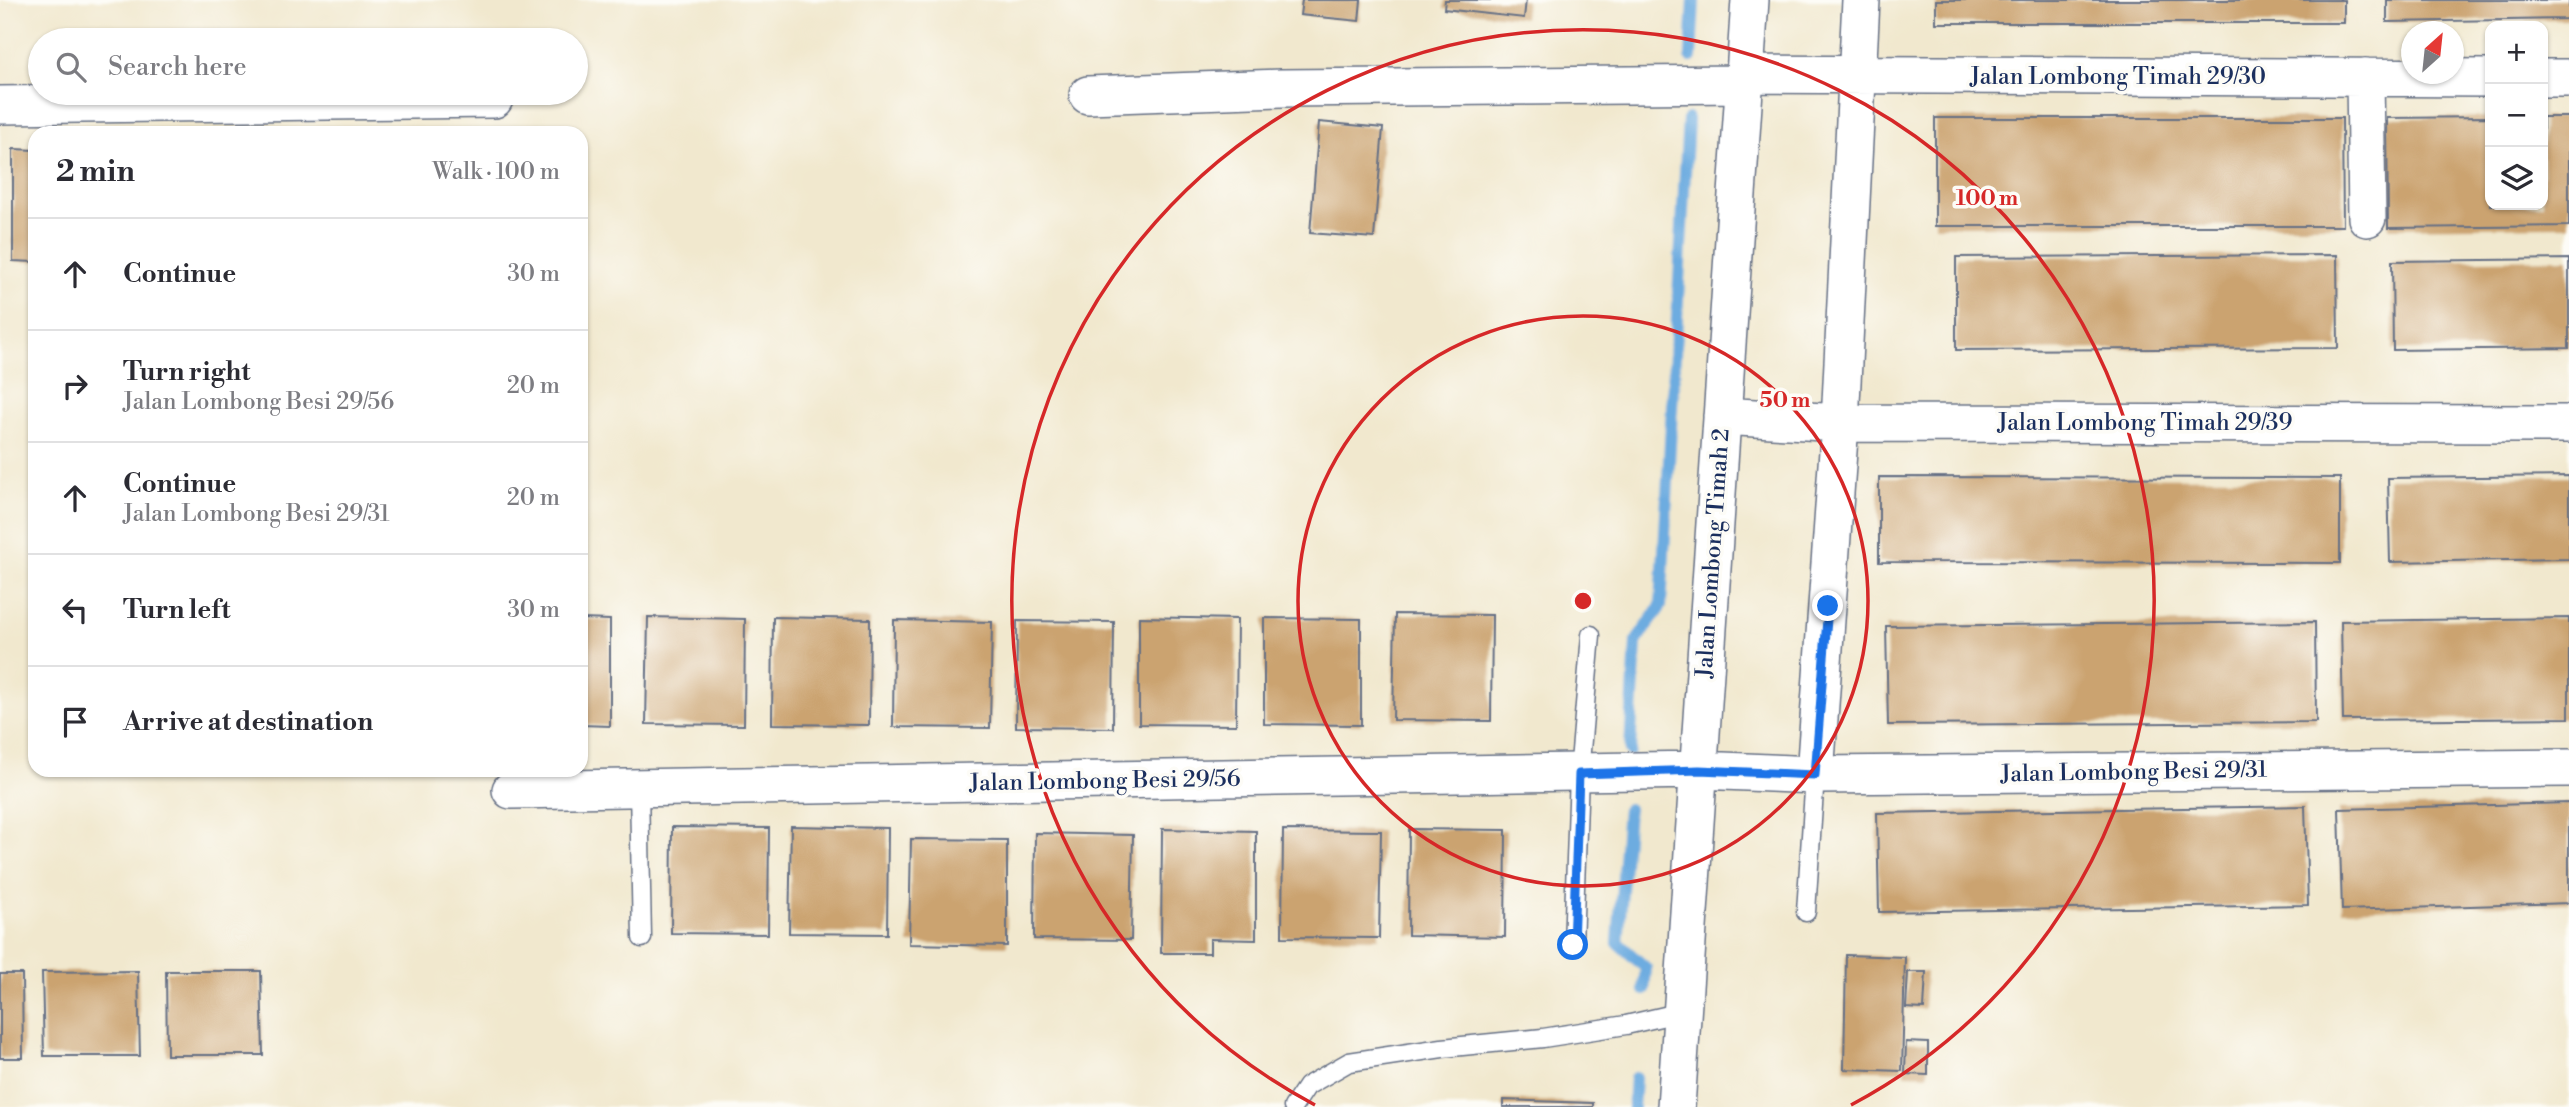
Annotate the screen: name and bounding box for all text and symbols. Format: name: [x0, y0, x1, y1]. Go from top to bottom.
north arrow: [2401, 21, 2464, 84]
map controls: [2485, 21, 2548, 210]
button: +: [2485, 21, 2548, 84]
search box: [28, 28, 588, 105]
icon: search: [52, 48, 90, 86]
text: Search here: [108, 51, 247, 83]
street label: Jalan Lombong Timah 29/30: [1969, 63, 2266, 91]
button: −: [2485, 84, 2548, 147]
button: layers: [2485, 147, 2548, 210]
text: 2 min: [56, 153, 135, 191]
text: Walk · 100 m: [432, 158, 560, 186]
text: 100 m: [1956, 186, 2018, 212]
icon: ahead: [56, 255, 94, 293]
text: Continue: [123, 258, 236, 290]
text: 30 m: [507, 260, 560, 288]
text: Turn right: [123, 356, 251, 388]
icon: right: [56, 367, 94, 405]
text: 20 m: [507, 372, 560, 400]
text: Jalan Lombong Besi 29/56: [123, 388, 394, 416]
text: 50 m: [1760, 388, 1810, 414]
street label: Jalan Lombong Timah 29/39: [1997, 409, 2292, 437]
street label: Jalan Lombong Timah 2: [1690, 427, 1736, 680]
text: Continue: [123, 468, 236, 500]
icon: ahead: [56, 479, 94, 517]
text: 20 m: [507, 484, 560, 512]
text: Jalan Lombong Besi 29/31: [123, 500, 390, 528]
centre of rings: [1571, 589, 1595, 613]
route end: [1812, 590, 1843, 621]
icon: left: [56, 591, 94, 629]
text: Turn left: [123, 594, 231, 626]
text: 30 m: [507, 596, 560, 624]
icon: arrive: [56, 703, 94, 741]
text: Arrive at destination: [123, 706, 373, 738]
street label: Jalan Lombong Besi 29/31: [1999, 756, 2268, 788]
street label: Jalan Lombong Besi 29/56: [968, 765, 1241, 797]
route start: [1557, 929, 1588, 960]

